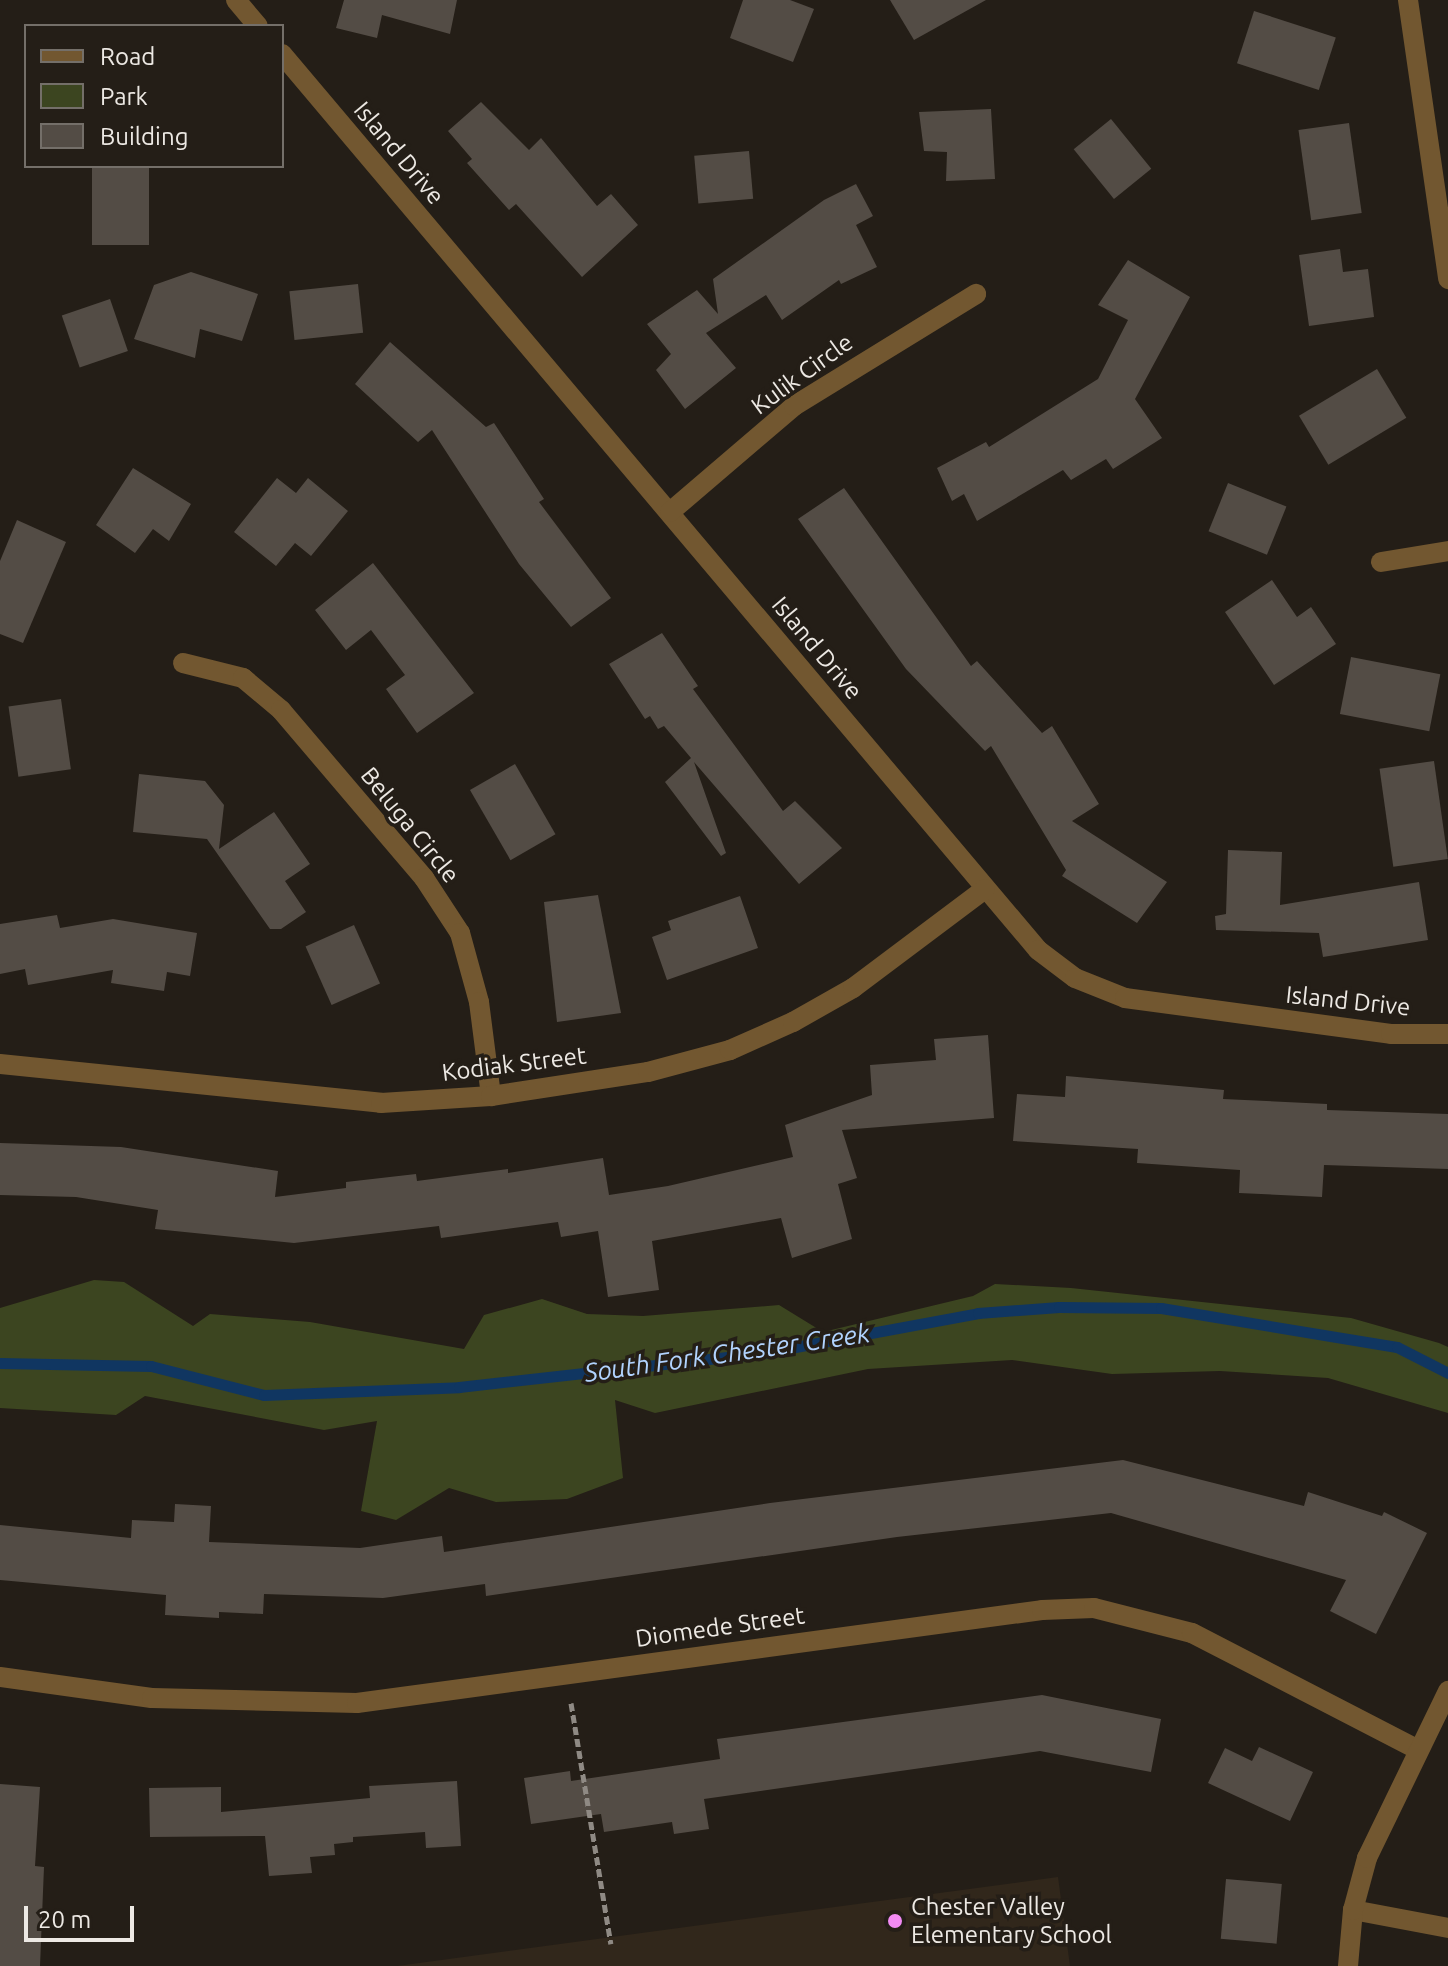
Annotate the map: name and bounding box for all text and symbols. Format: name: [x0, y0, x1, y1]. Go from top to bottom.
legend: [24, 24, 284, 168]
text: Road: [100, 43, 155, 70]
text: Park: [100, 83, 148, 110]
street label: Island Drive: [348, 96, 450, 210]
text: Building: [100, 123, 188, 150]
street label: Kulik Circle: [746, 328, 858, 420]
street label: Island Drive: [766, 591, 868, 705]
street label: Beluga Circle: [355, 761, 465, 889]
street label: Island Drive: [1284, 980, 1412, 1022]
street label: Kodiak Street: [440, 1041, 588, 1087]
water label: South Fork Chester Creek: [582, 1318, 872, 1388]
street label: Diomede Street: [634, 1601, 806, 1653]
scale bar: [28, 1890, 138, 1940]
place label: Chester Valley Elementary School: [911, 1893, 1112, 1949]
text: 20 m: [38, 1906, 91, 1933]
marker: Chester Valley Elementary School: [886, 1912, 904, 1930]

